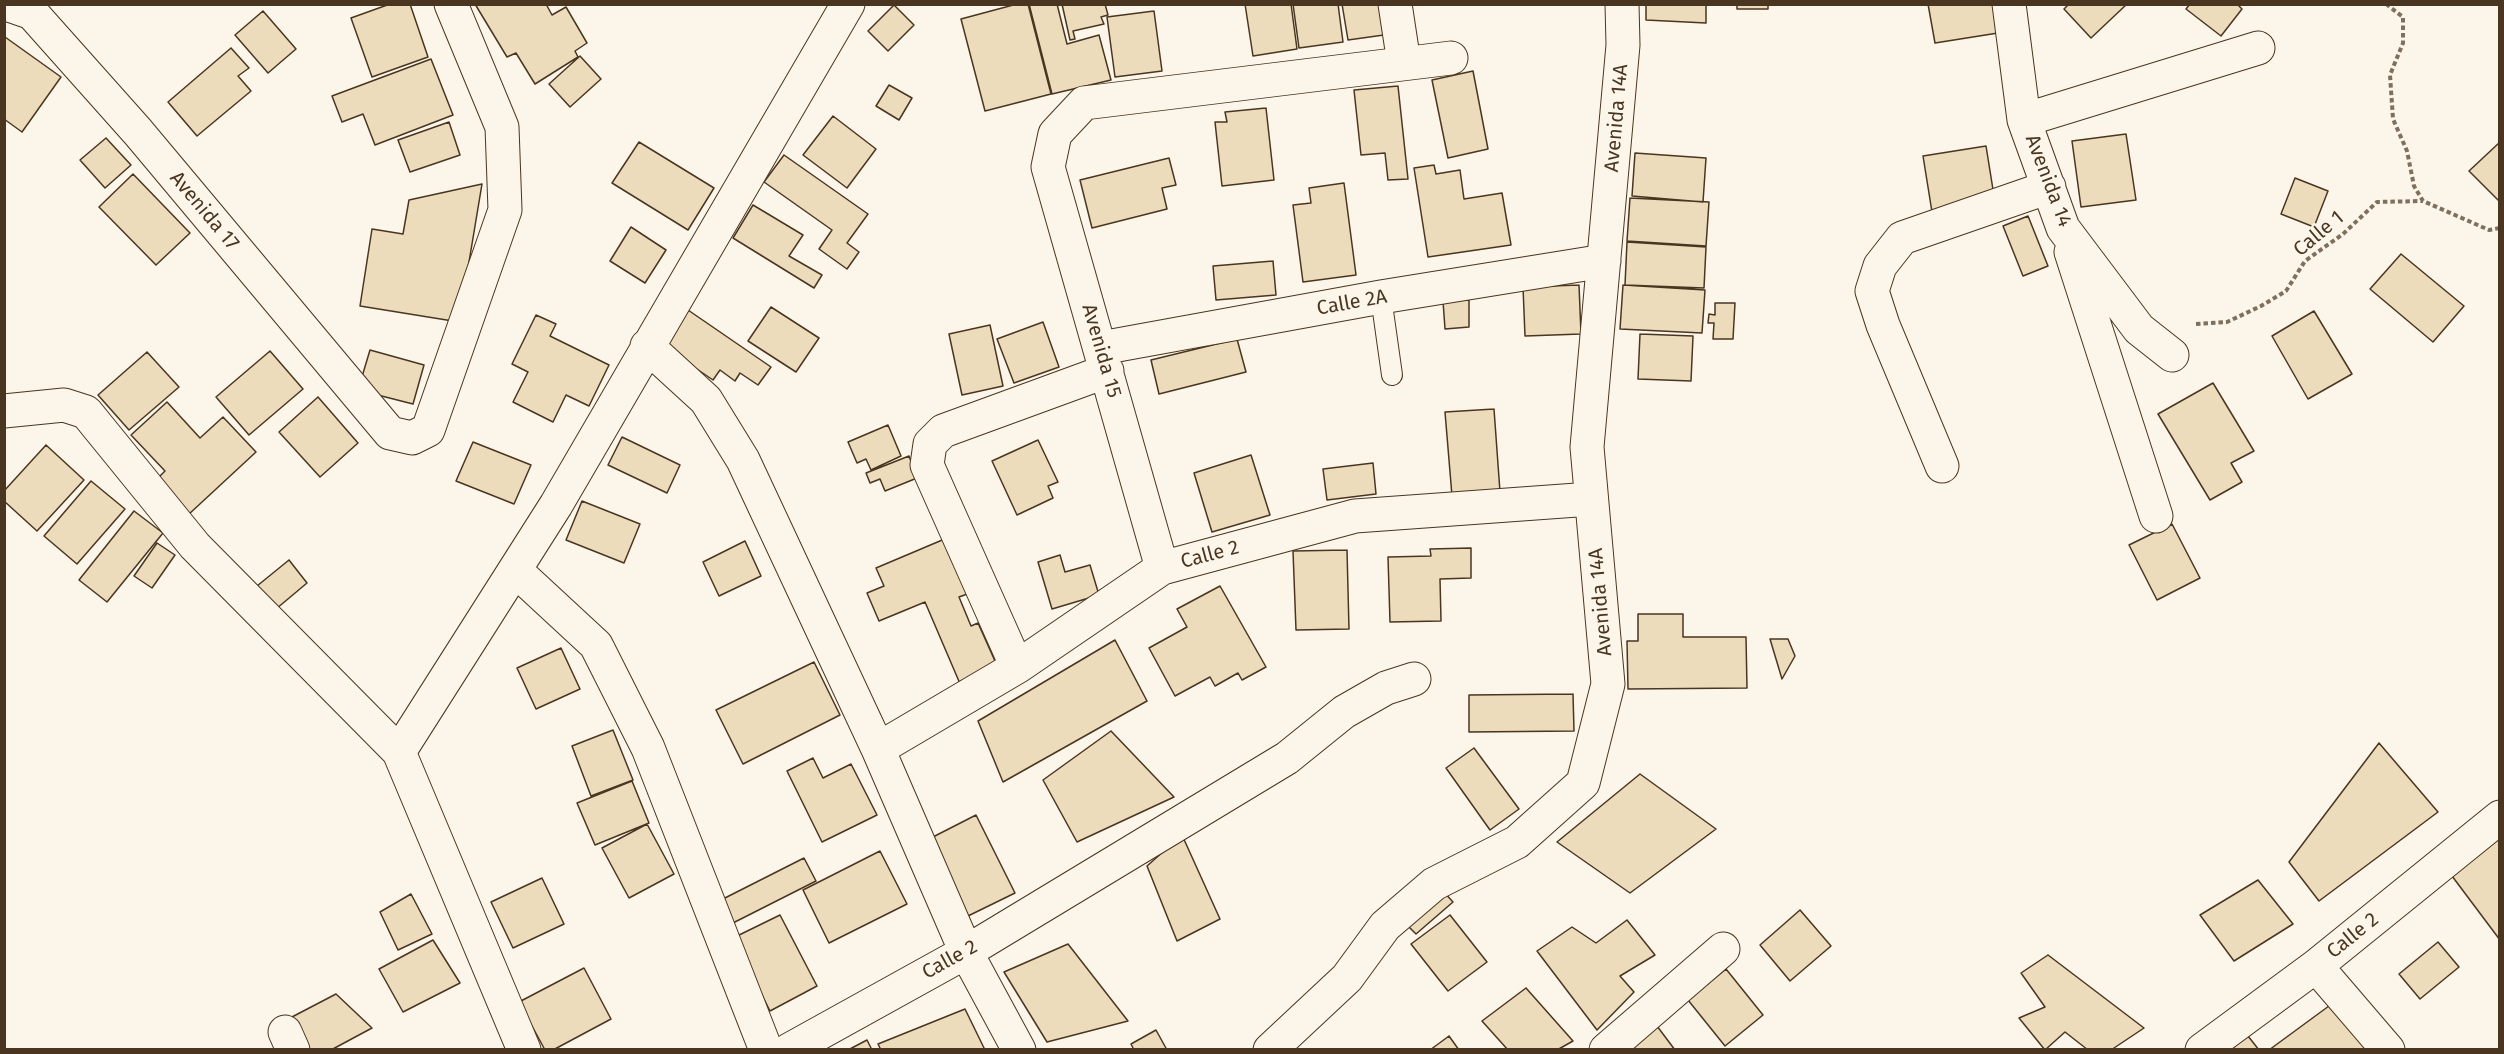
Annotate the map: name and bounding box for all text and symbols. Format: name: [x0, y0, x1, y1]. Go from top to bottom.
street label: Avenida 14A: [1600, 63, 1634, 173]
street label: Avenida 14: [2019, 131, 2077, 231]
street label: Avenida 17: [164, 167, 244, 255]
street label: Calle 1: [2289, 206, 2349, 262]
street label: Calle 2A: [1315, 285, 1389, 321]
street label: Avenida 15: [1076, 301, 1126, 401]
street label: Calle 2: [1178, 536, 1242, 574]
street label: Avenida 14A: [1584, 547, 1618, 657]
street label: Calle 2: [2322, 908, 2384, 964]
street label: Calle 2: [918, 935, 982, 985]

